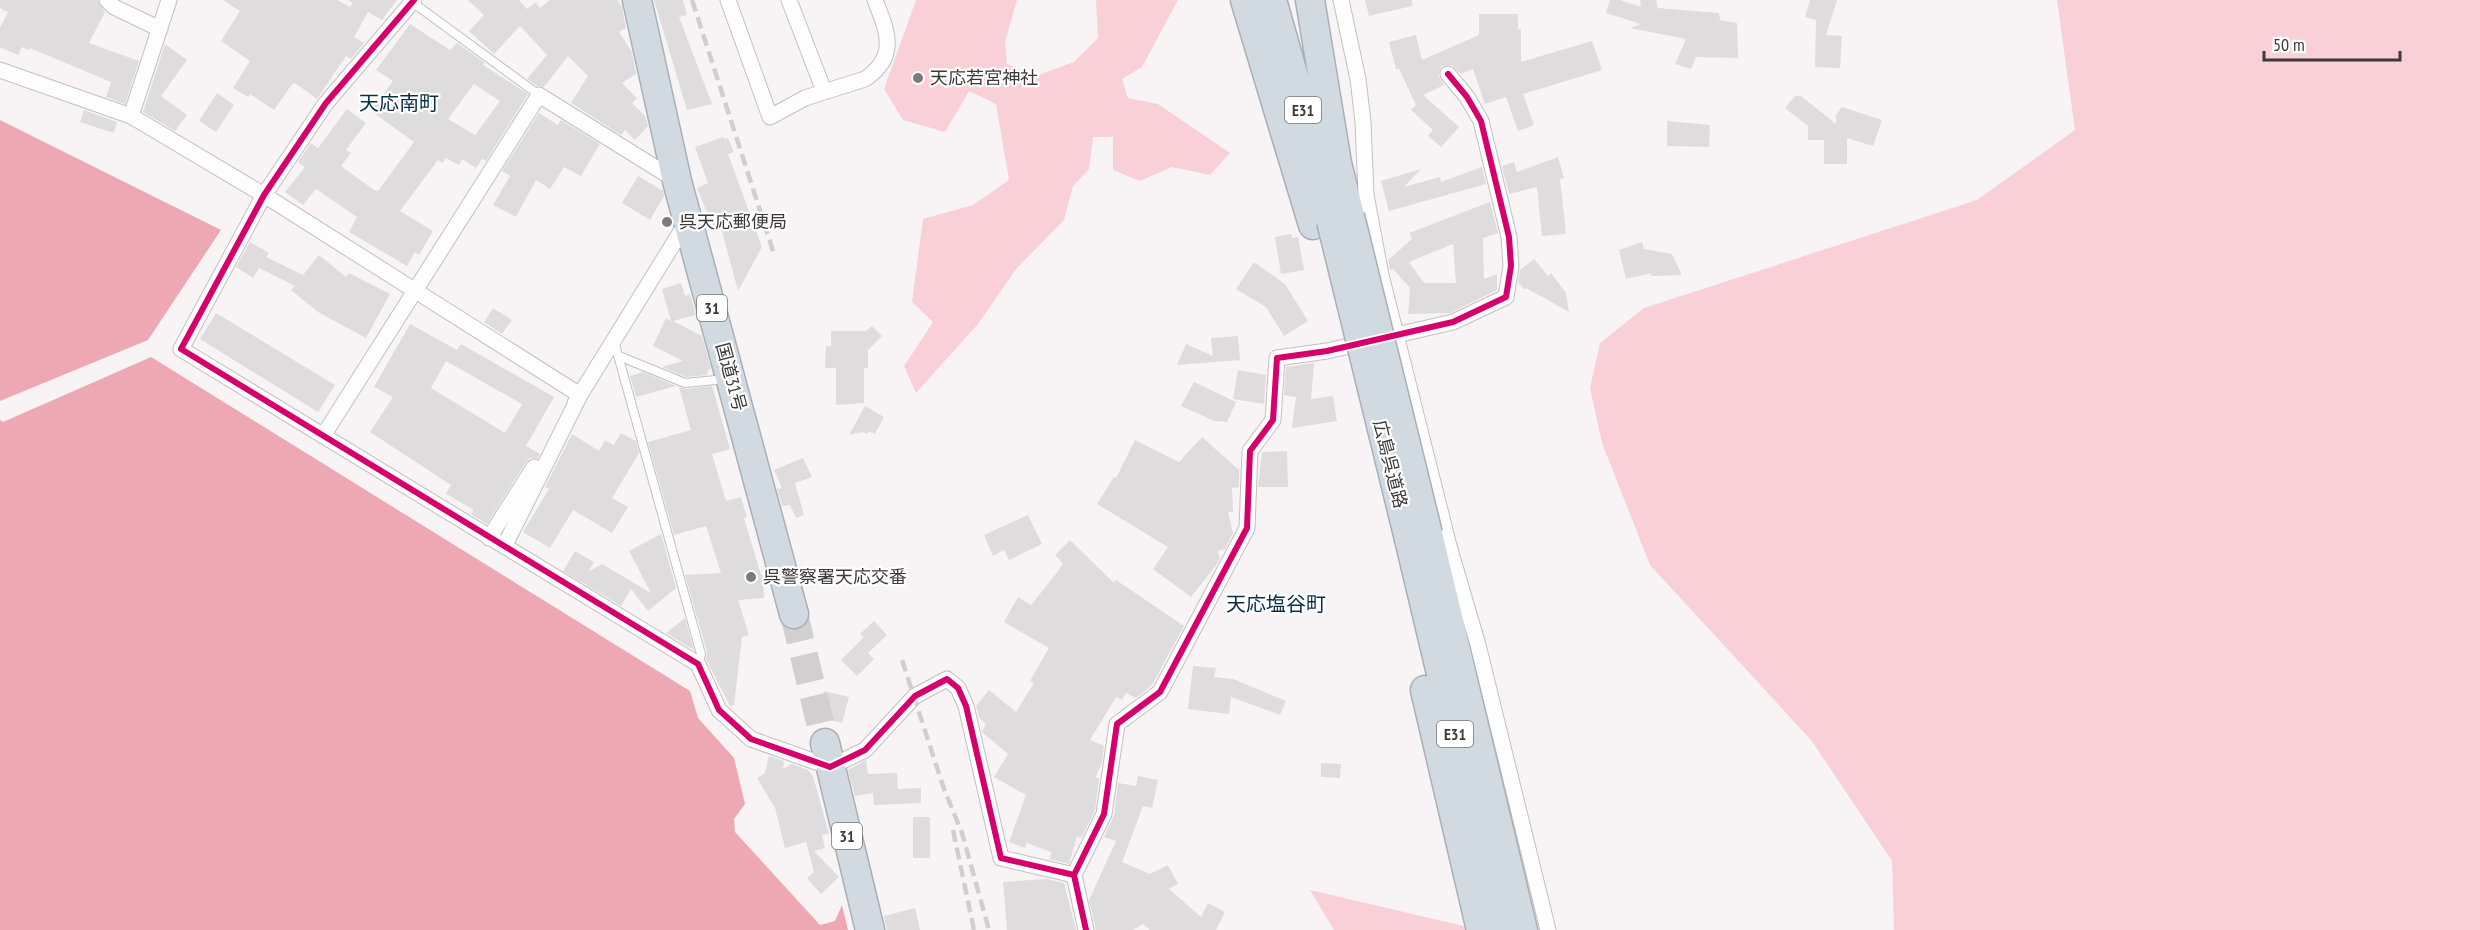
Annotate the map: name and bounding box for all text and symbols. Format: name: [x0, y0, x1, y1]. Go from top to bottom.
scale bar: [2264, 24, 2400, 62]
text: 50 m: [2273, 33, 2305, 56]
place label: 天応若宮神社: [930, 66, 1038, 89]
marker: 天応若宮神社: [911, 71, 925, 85]
district label: 天応南町: [359, 90, 439, 116]
road number: E31: [1285, 97, 1321, 123]
place label: 呉天応郵便局: [679, 210, 787, 233]
marker: 呉天応郵便局: [660, 215, 674, 229]
road number: 31: [697, 295, 727, 321]
street label: 国道31号: [711, 340, 752, 414]
street label: 広島呉道路: [1368, 417, 1413, 510]
place label: 呉警察署天応交番: [763, 565, 907, 588]
marker: 呉警察署天応交番: [744, 570, 758, 584]
district label: 天応塩谷町: [1226, 591, 1326, 617]
road number: E31: [1437, 721, 1473, 747]
road number: 31: [832, 823, 862, 849]

